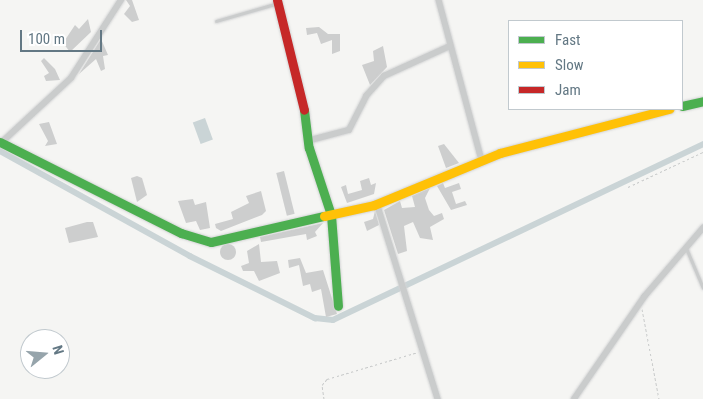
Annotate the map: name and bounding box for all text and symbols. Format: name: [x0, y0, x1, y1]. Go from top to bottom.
scale bar: [22, 20, 105, 52]
legend: [508, 20, 683, 110]
text: 100 m: [28, 30, 65, 48]
text: Fast: [555, 31, 580, 49]
text: Slow: [555, 56, 584, 74]
text: Jam: [555, 81, 581, 99]
north arrow: [20, 329, 70, 379]
text: N: [49, 343, 67, 356]

